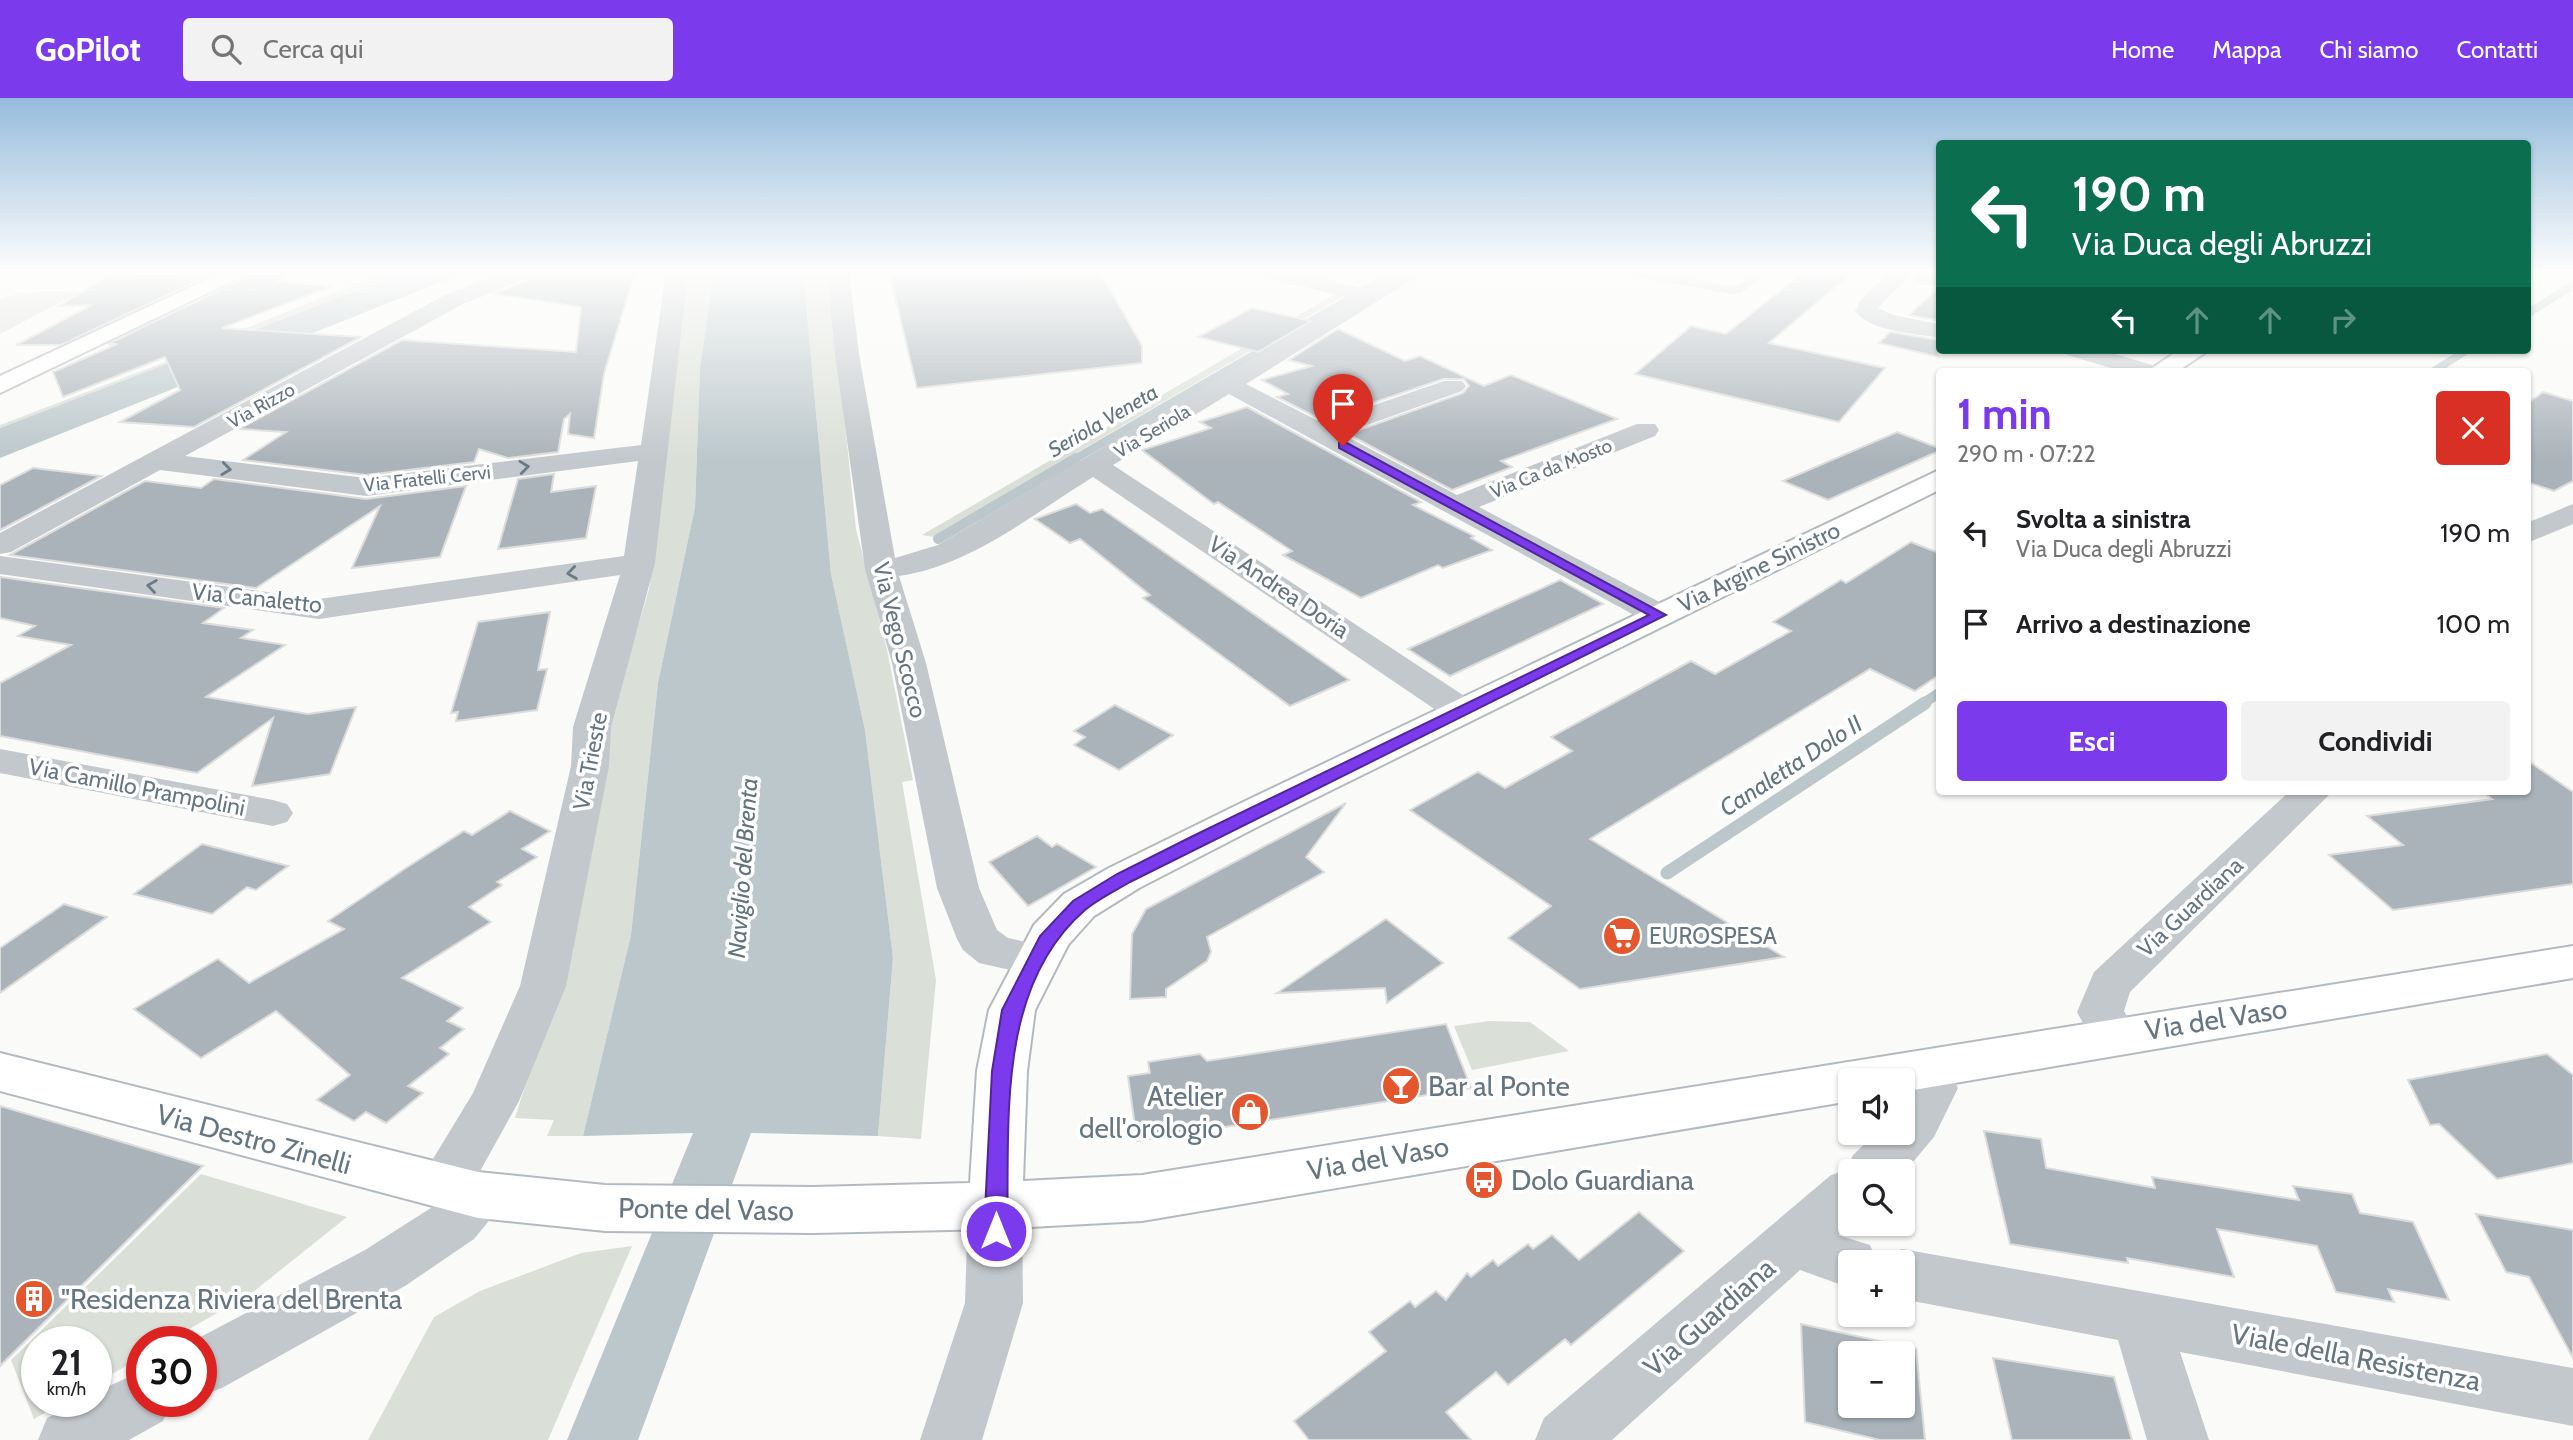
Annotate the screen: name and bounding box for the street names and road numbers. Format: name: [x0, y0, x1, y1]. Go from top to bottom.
street label: Via Rizzo: [224, 378, 299, 433]
street label: Via Seriola: [1110, 400, 1195, 463]
street label: Via Ca da Mosto: [1487, 434, 1615, 503]
street label: Via Fratelli Cervi: [362, 460, 492, 497]
street label: Via Argine Sinistro: [1673, 516, 1845, 618]
street label: Via Andrea Doria: [1203, 530, 1355, 644]
street label: Via Vego Scocco: [867, 559, 933, 721]
street label: Via Canaletto: [191, 577, 323, 619]
street label: Via Trieste: [567, 709, 613, 812]
street label: Via Camillo Prampolini: [26, 752, 248, 822]
street label: Via Guardiana: [2131, 851, 2249, 963]
street label: Via del Vaso: [2143, 991, 2289, 1047]
street label: Via Destro Zinelli: [153, 1097, 355, 1181]
street label: Via del Vaso: [1305, 1129, 1451, 1187]
street label: Ponte del Vaso: [618, 1190, 794, 1228]
street label: Via Guardiana: [1636, 1250, 1782, 1383]
street label: Viale della Resistenza: [2228, 1316, 2484, 1398]

